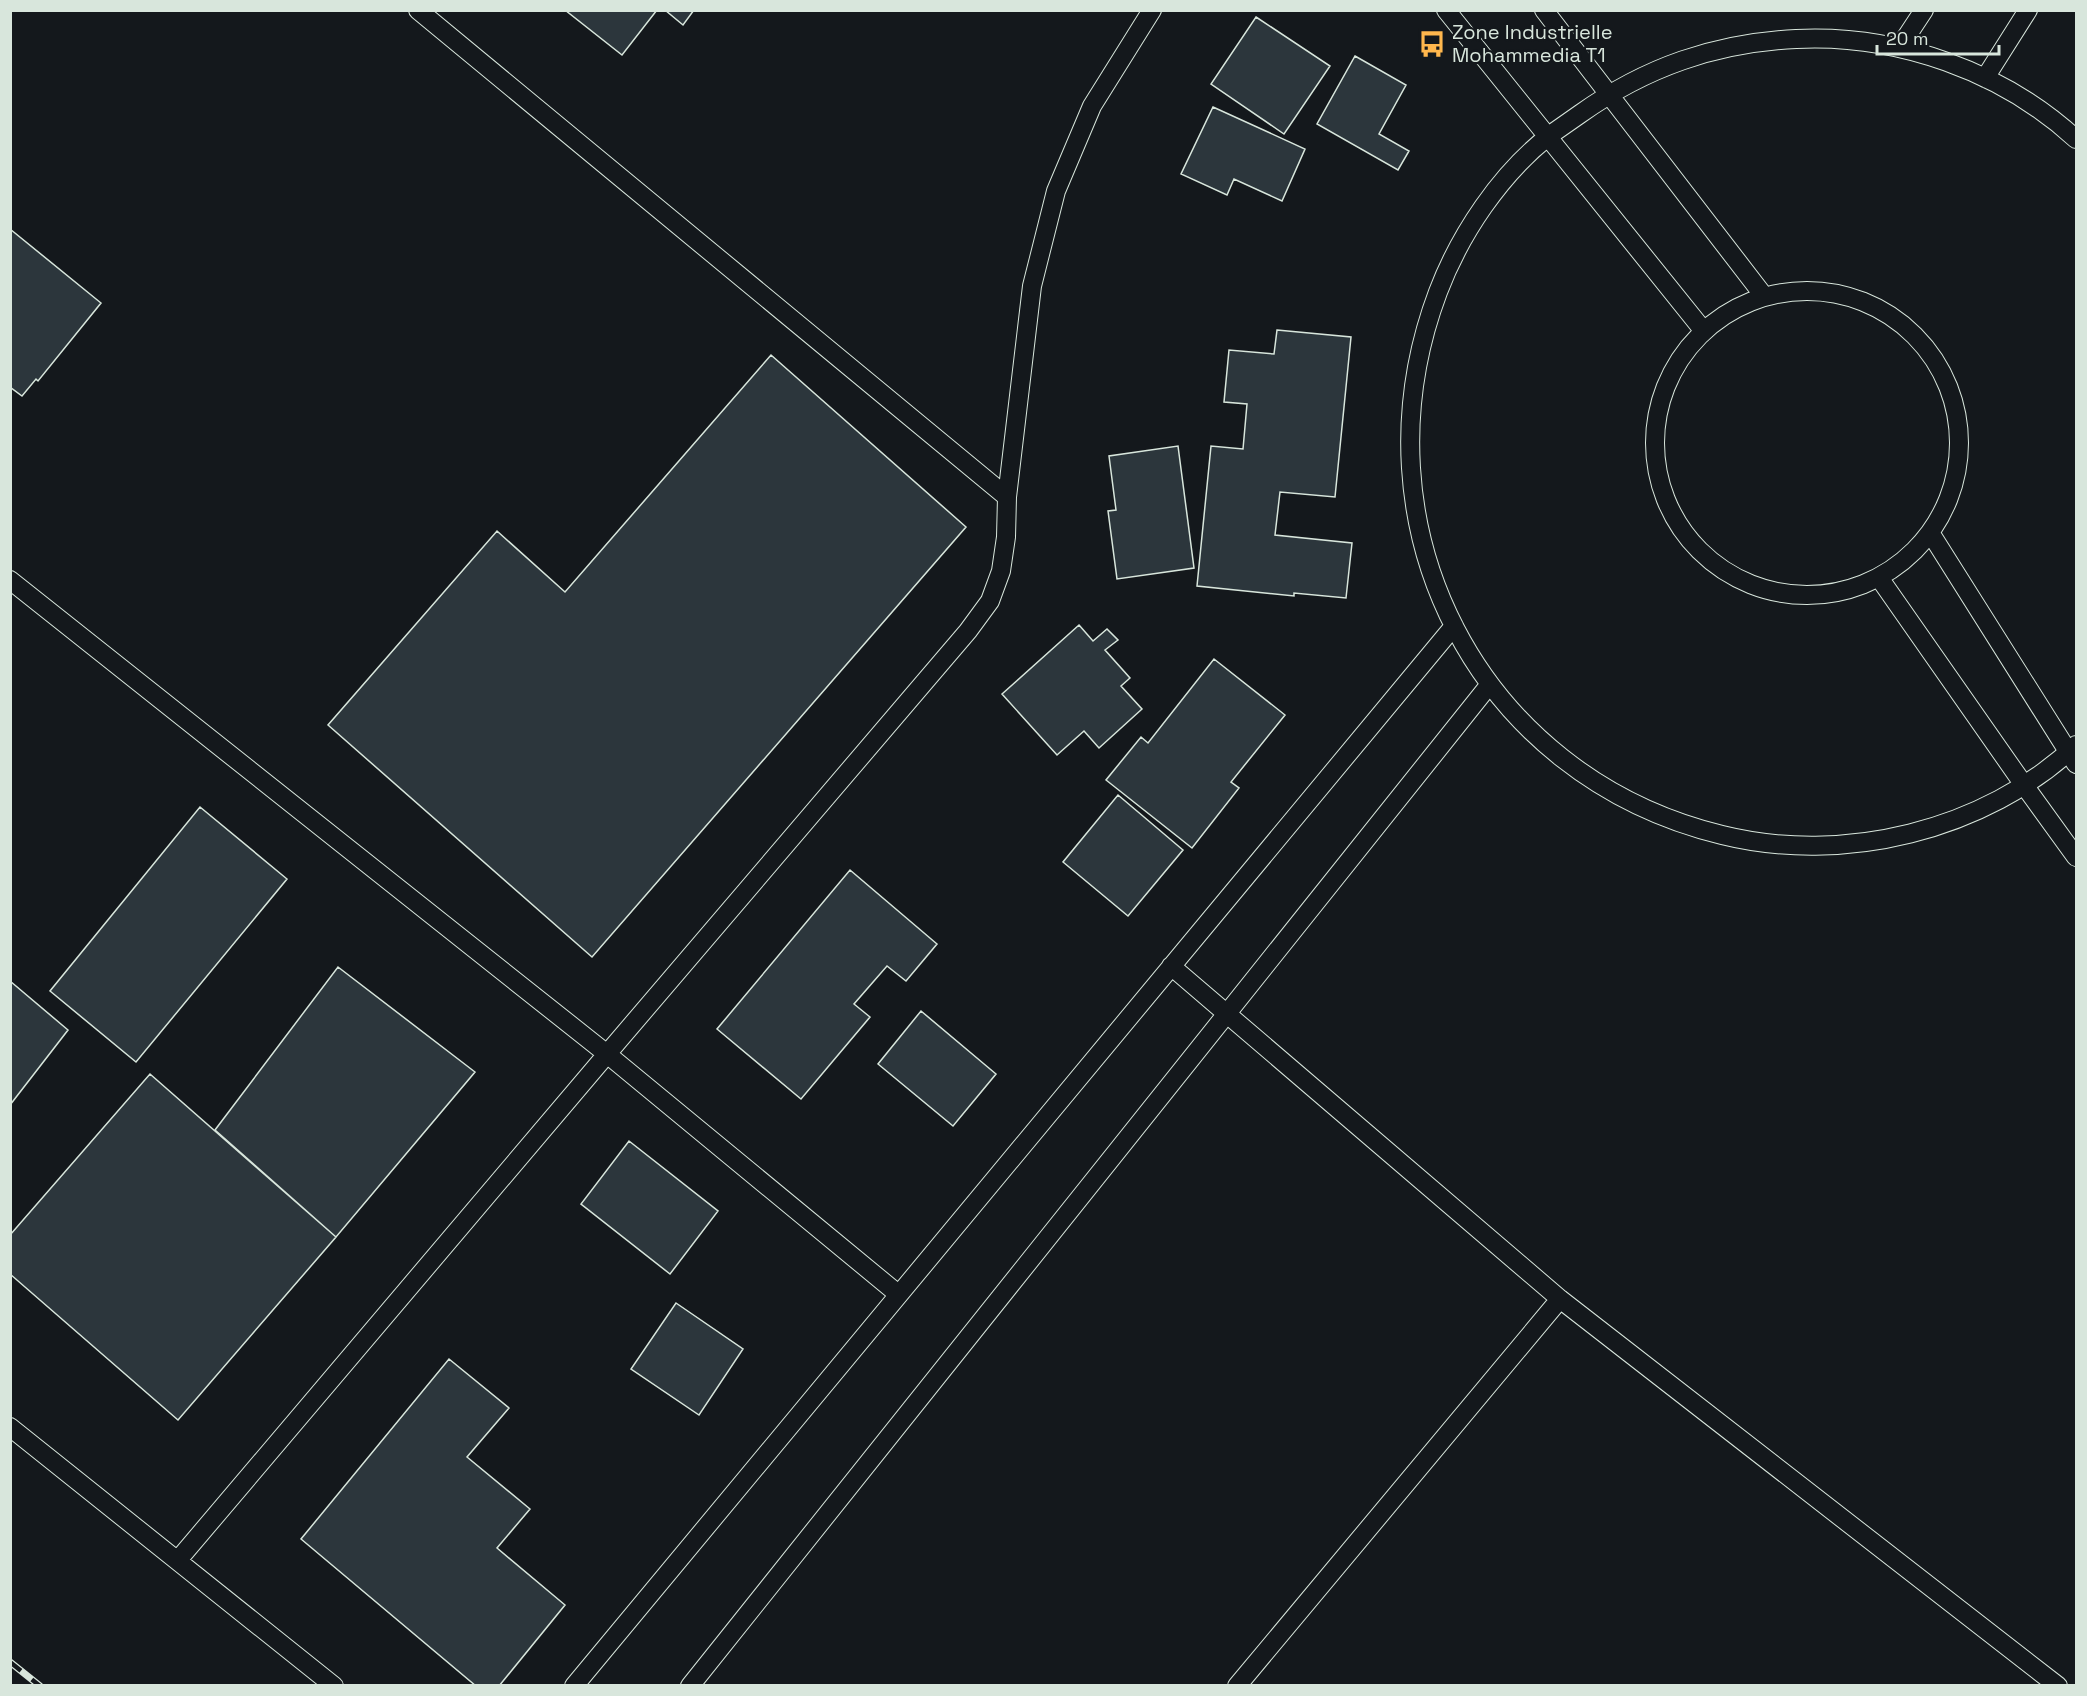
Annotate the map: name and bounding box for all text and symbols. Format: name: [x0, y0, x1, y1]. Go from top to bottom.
scale bar: [1877, 18, 1998, 56]
place label: Zone Industrielle Mohammedia T1: [1452, 19, 1613, 68]
text: 20 m: [1886, 27, 1929, 50]
bus stop icon: Zone Industrielle Mohammedia T1: [1417, 29, 1447, 59]

